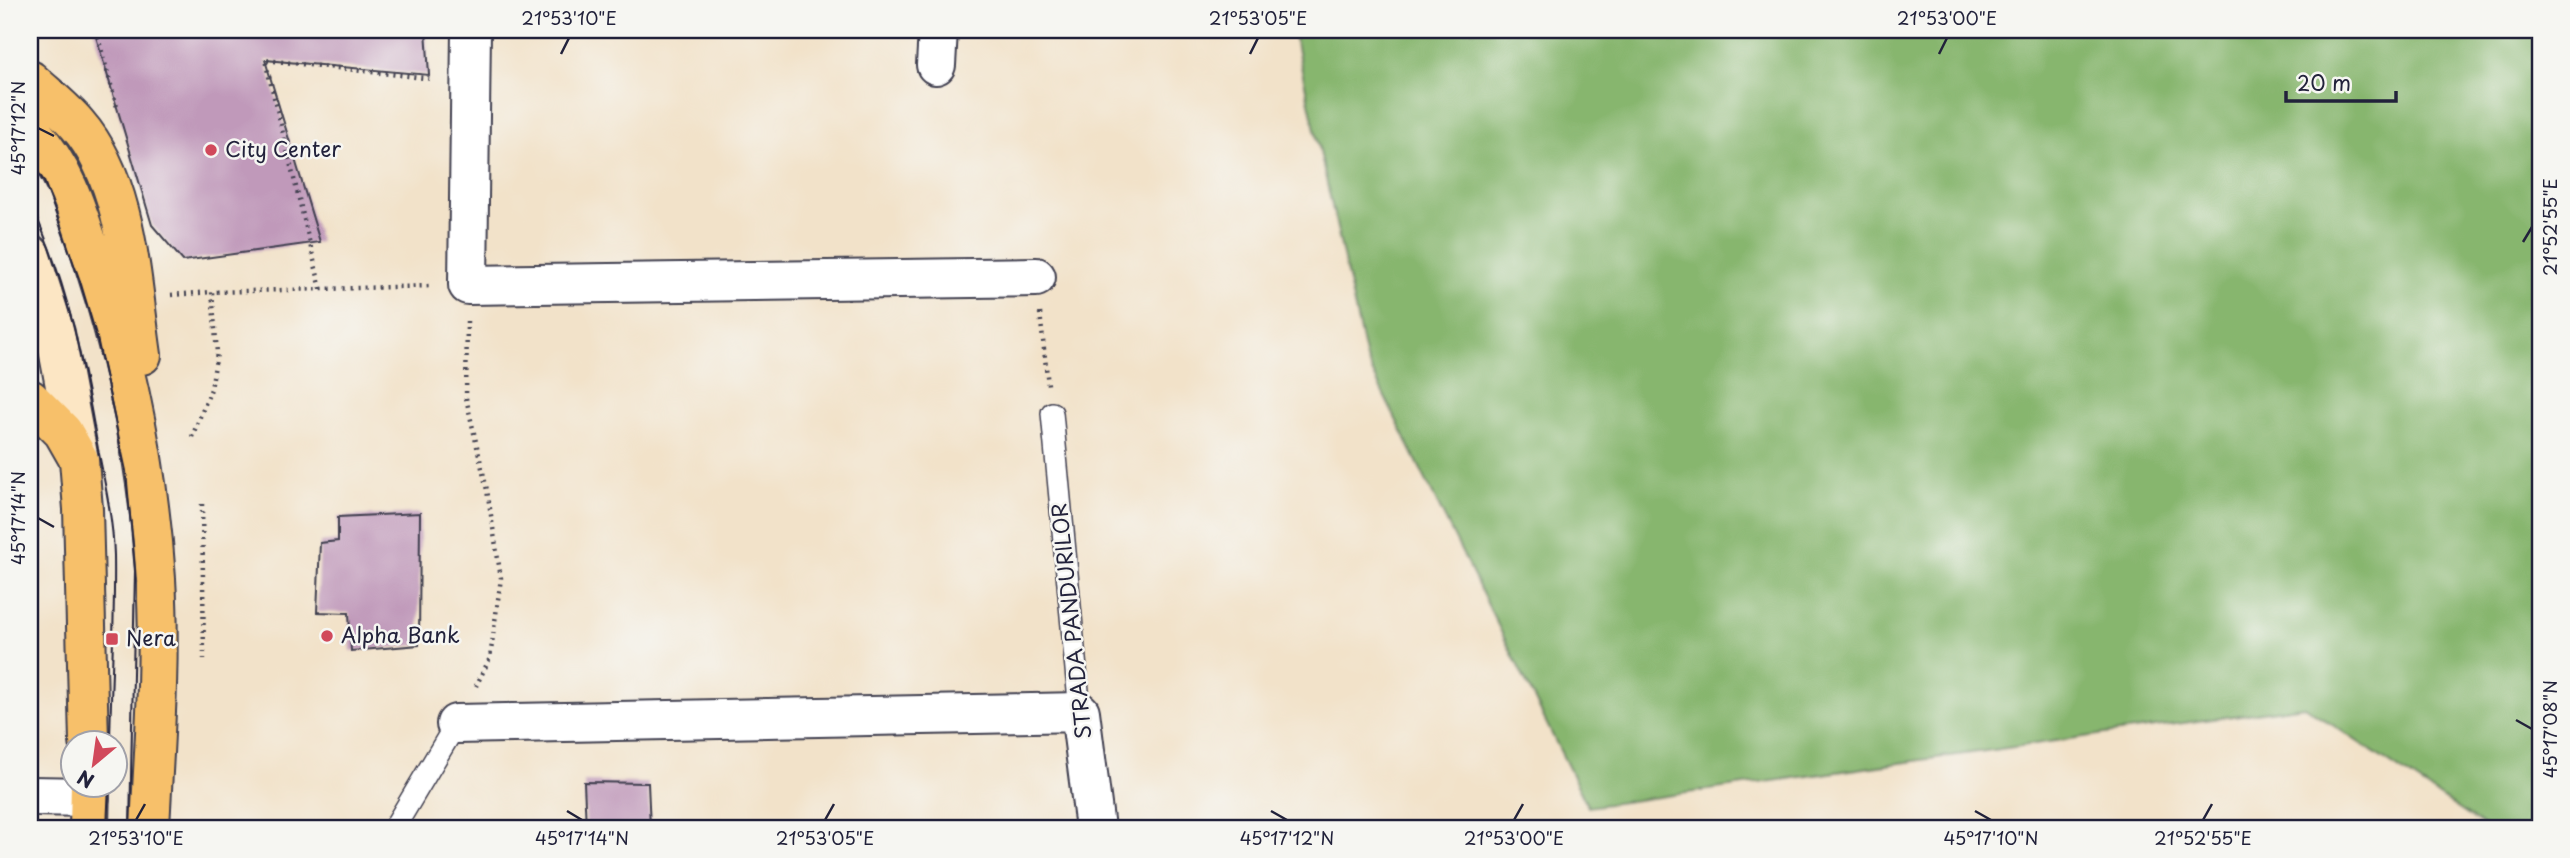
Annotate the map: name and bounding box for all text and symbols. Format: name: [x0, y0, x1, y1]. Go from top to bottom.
text: 21°53'10"E: [521, 4, 617, 31]
text: 21°53'05"E: [1209, 4, 1307, 31]
text: 21°53'00"E: [1897, 4, 1997, 31]
scale bar: [2286, 60, 2397, 104]
text: 20 m: [2297, 66, 2351, 98]
text: 45°17'12"N: [4, 81, 31, 175]
place label: City Center: [225, 132, 341, 164]
marker: City Center: [203, 142, 219, 158]
text: 21°52'55"E: [2536, 178, 2563, 276]
text: 45°17'14"N: [4, 471, 31, 565]
street label: STRADA PANDURILOR: [1042, 502, 1098, 741]
place label: Alpha Bank: [341, 618, 460, 650]
place label: Nera: [126, 621, 176, 653]
marker: Alpha Bank: [319, 628, 335, 644]
marker: Nera: [104, 631, 120, 647]
text: 45°17'08"N: [2536, 680, 2563, 778]
north arrow: [60, 728, 130, 798]
text: N: [72, 764, 99, 796]
text: 21°53'10"E: [88, 824, 184, 851]
text: 45°17'14"N: [535, 824, 629, 851]
text: 21°53'05"E: [776, 824, 874, 851]
text: 45°17'12"N: [1240, 824, 1334, 851]
text: 21°53'00"E: [1464, 824, 1564, 851]
text: 45°17'10"N: [1943, 824, 2039, 851]
text: 21°52'55"E: [2154, 824, 2252, 851]

